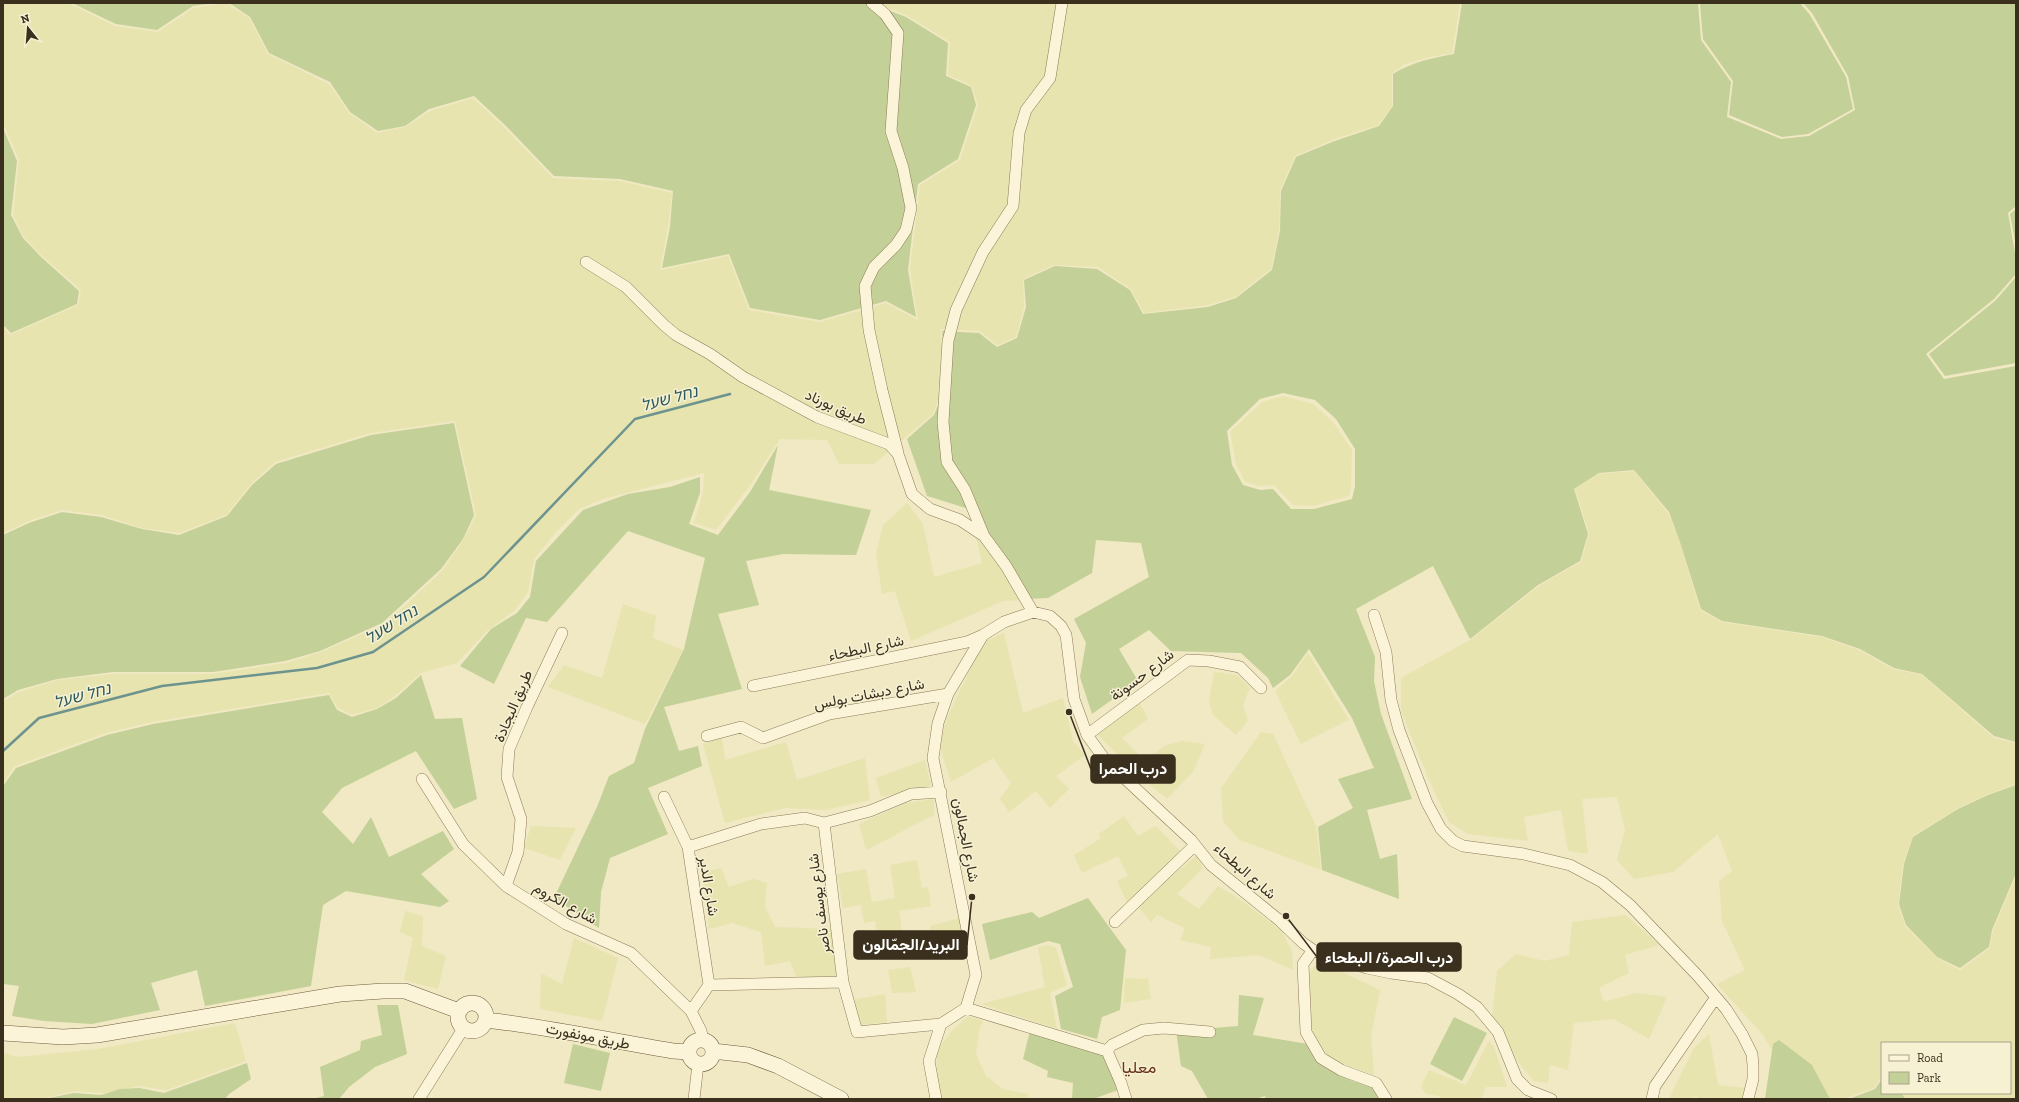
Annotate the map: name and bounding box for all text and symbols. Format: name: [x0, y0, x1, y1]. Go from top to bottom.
north arrow: [8, 8, 48, 48]
text: N: [19, 11, 32, 26]
water label: נחל שעל: [639, 382, 701, 415]
street label: طريق بورناد: [802, 385, 870, 430]
water label: נחל שעל: [362, 600, 422, 648]
street label: شارع البطحاء: [827, 631, 906, 667]
street label: شارع حسونة: [1107, 645, 1179, 706]
street label: طريق البجادة: [490, 667, 537, 745]
street label: شارع دبشات بولس: [812, 674, 926, 716]
water label: נחל שעל: [52, 679, 114, 712]
callout: درب الحمرا: [1091, 755, 1175, 783]
text: درب الحمرا: [1099, 759, 1167, 779]
street label: شارع الجمالون: [947, 796, 983, 884]
street label: شارع البطحاء: [1209, 839, 1280, 905]
street label: شارع يوسف ناصر: [804, 852, 836, 956]
street label: شارع الدير: [693, 854, 723, 918]
street label: شارع الكروم: [529, 878, 600, 930]
callout: البريد/الجمّالون: [854, 931, 967, 959]
text: البريد/الجمّالون: [862, 935, 960, 955]
callout: درب الحمرة/ البطحاء: [1317, 943, 1461, 971]
text: درب الحمرة/ البطحاء: [1325, 948, 1453, 968]
street label: طريق مونفورت: [544, 1019, 632, 1054]
legend: [1881, 1042, 2011, 1094]
text: Road: [1917, 1051, 1943, 1065]
district label: معليا: [1122, 1057, 1156, 1077]
text: Park: [1917, 1071, 1942, 1085]

